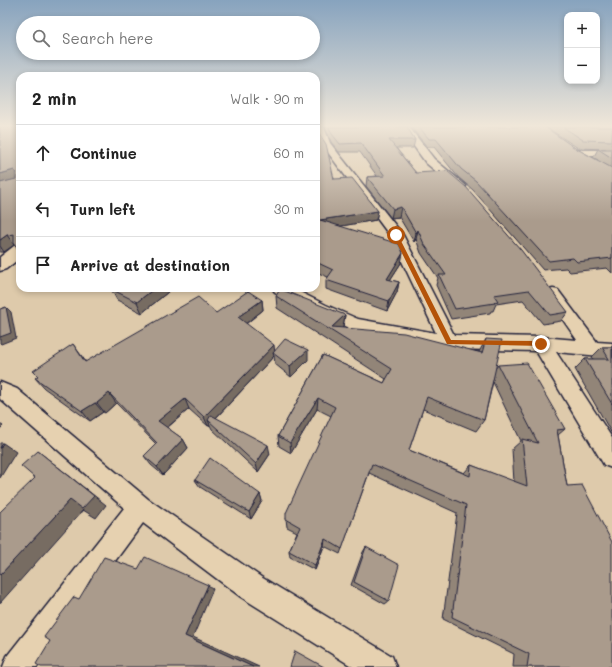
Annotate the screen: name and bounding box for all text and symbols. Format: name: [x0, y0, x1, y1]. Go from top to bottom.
map controls: [564, 12, 600, 84]
button: +: [564, 12, 600, 48]
search box: [16, 16, 320, 60]
icon: search: [30, 27, 52, 49]
text: Search here: [62, 28, 153, 48]
button: −: [564, 48, 600, 84]
text: 2 min: [32, 87, 77, 109]
text: Walk · 90 m: [230, 90, 304, 107]
icon: ahead: [32, 142, 54, 164]
text: Continue: [70, 143, 137, 163]
text: 60 m: [274, 144, 304, 161]
icon: left: [32, 198, 54, 220]
text: Turn left: [70, 199, 135, 219]
text: 30 m: [274, 200, 304, 217]
route start: [387, 226, 405, 244]
icon: arrive: [32, 254, 54, 276]
text: Arrive at destination: [70, 255, 230, 275]
route end: [532, 335, 550, 353]

